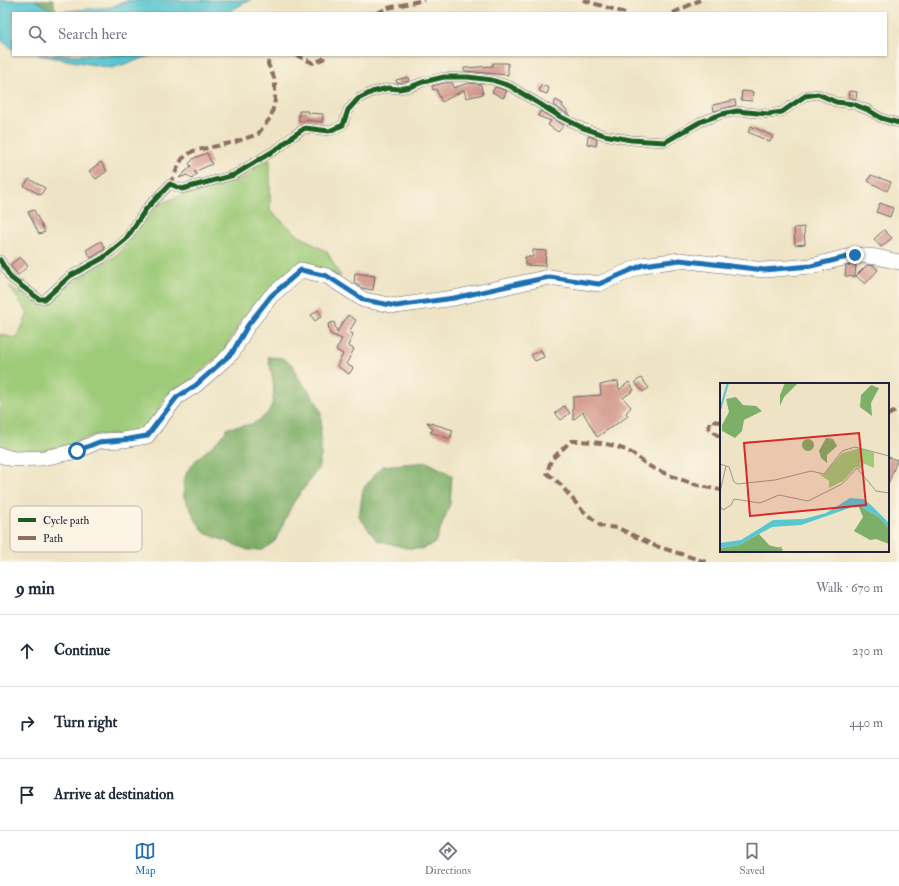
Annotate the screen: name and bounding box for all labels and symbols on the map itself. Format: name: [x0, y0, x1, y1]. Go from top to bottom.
route end: [846, 246, 864, 264]
inset map: [720, 383, 889, 552]
route start: [68, 442, 86, 460]
legend: [10, 506, 142, 552]
text: Cycle path: [43, 514, 89, 528]
text: Path: [43, 532, 63, 545]

